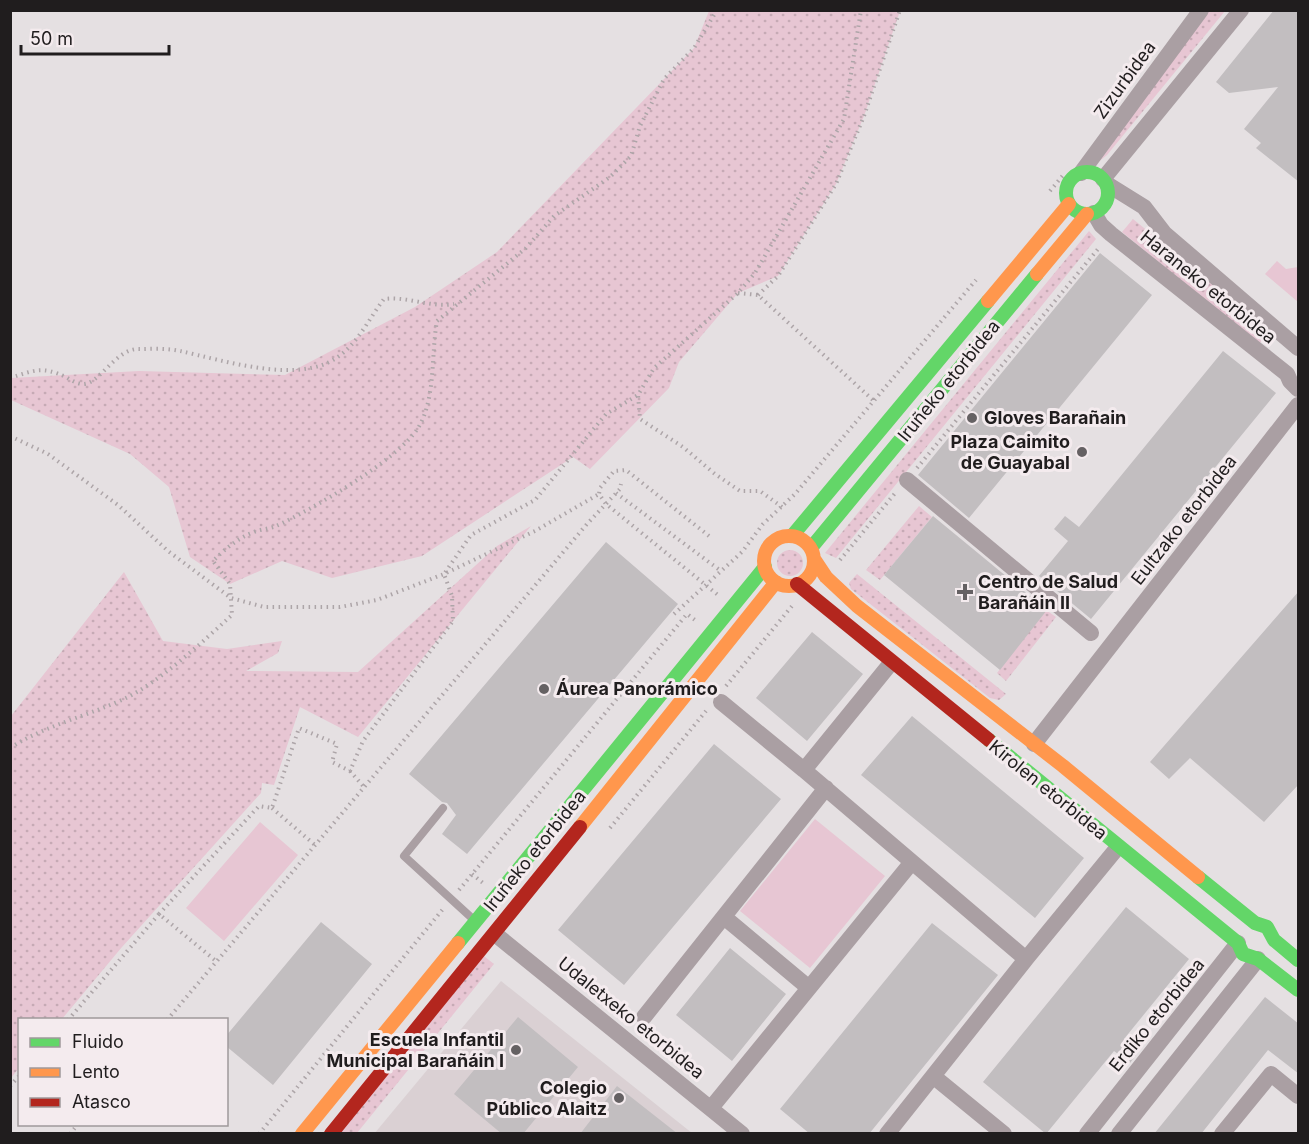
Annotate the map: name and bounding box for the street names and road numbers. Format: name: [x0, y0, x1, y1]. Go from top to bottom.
street label: Zizurbidea: [1089, 37, 1160, 122]
street label: Haraneko etorbidea: [1136, 226, 1280, 348]
street label: Iruñeko etorbidea: [893, 316, 1004, 446]
street label: Eultzako etorbidea: [1127, 451, 1241, 589]
street label: Kirolen etorbidea: [985, 736, 1112, 844]
street label: Iruñeko etorbidea: [479, 786, 590, 916]
street label: Udaletxeko etorbidea: [554, 952, 709, 1083]
street label: Erdiko etorbidea: [1105, 954, 1209, 1075]

